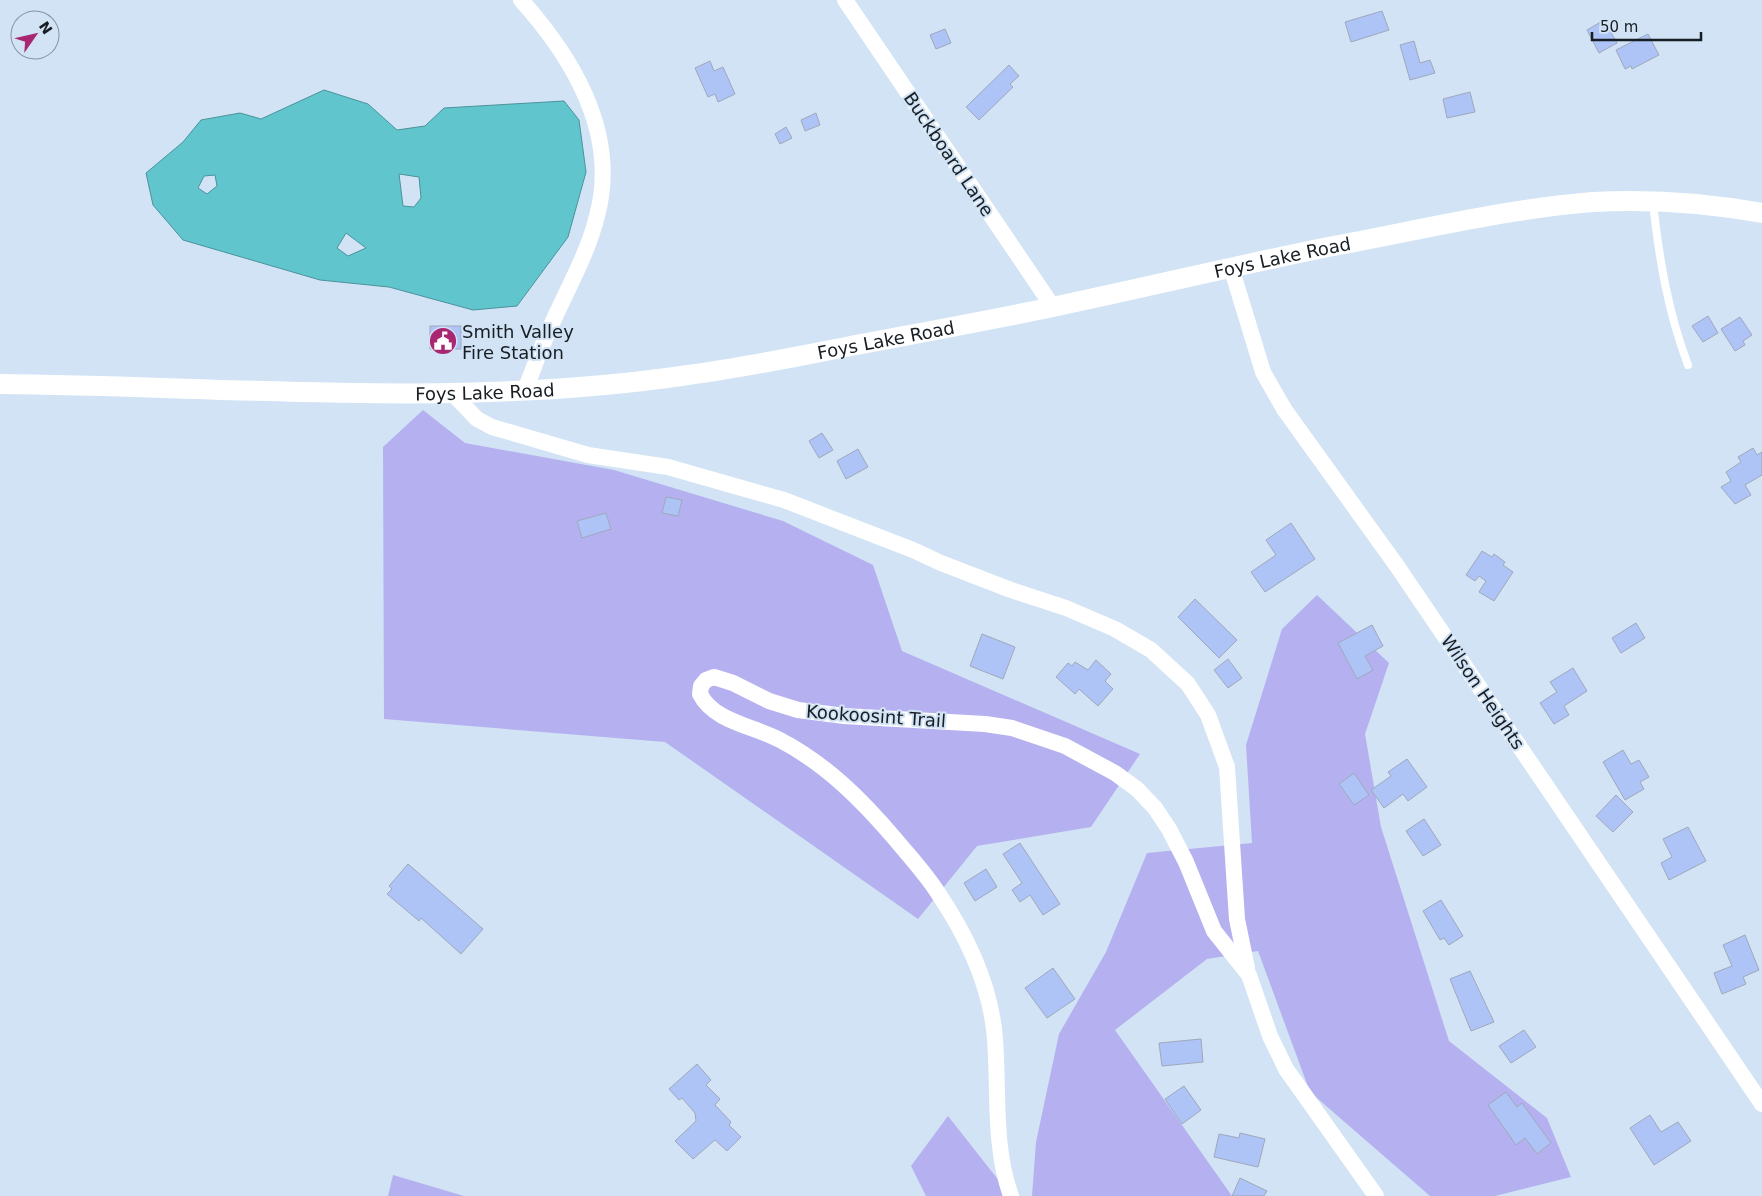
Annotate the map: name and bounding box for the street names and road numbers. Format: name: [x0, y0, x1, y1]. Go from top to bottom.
street label: Buckboard Lane: [900, 88, 998, 220]
street label: Foys Lake Road: [1212, 232, 1352, 282]
street label: Foys Lake Road: [815, 316, 956, 363]
street label: Foys Lake Road: [415, 378, 555, 404]
street label: Wilson Heights: [1437, 631, 1529, 753]
street label: Kookoosint Trail: [805, 701, 947, 731]

